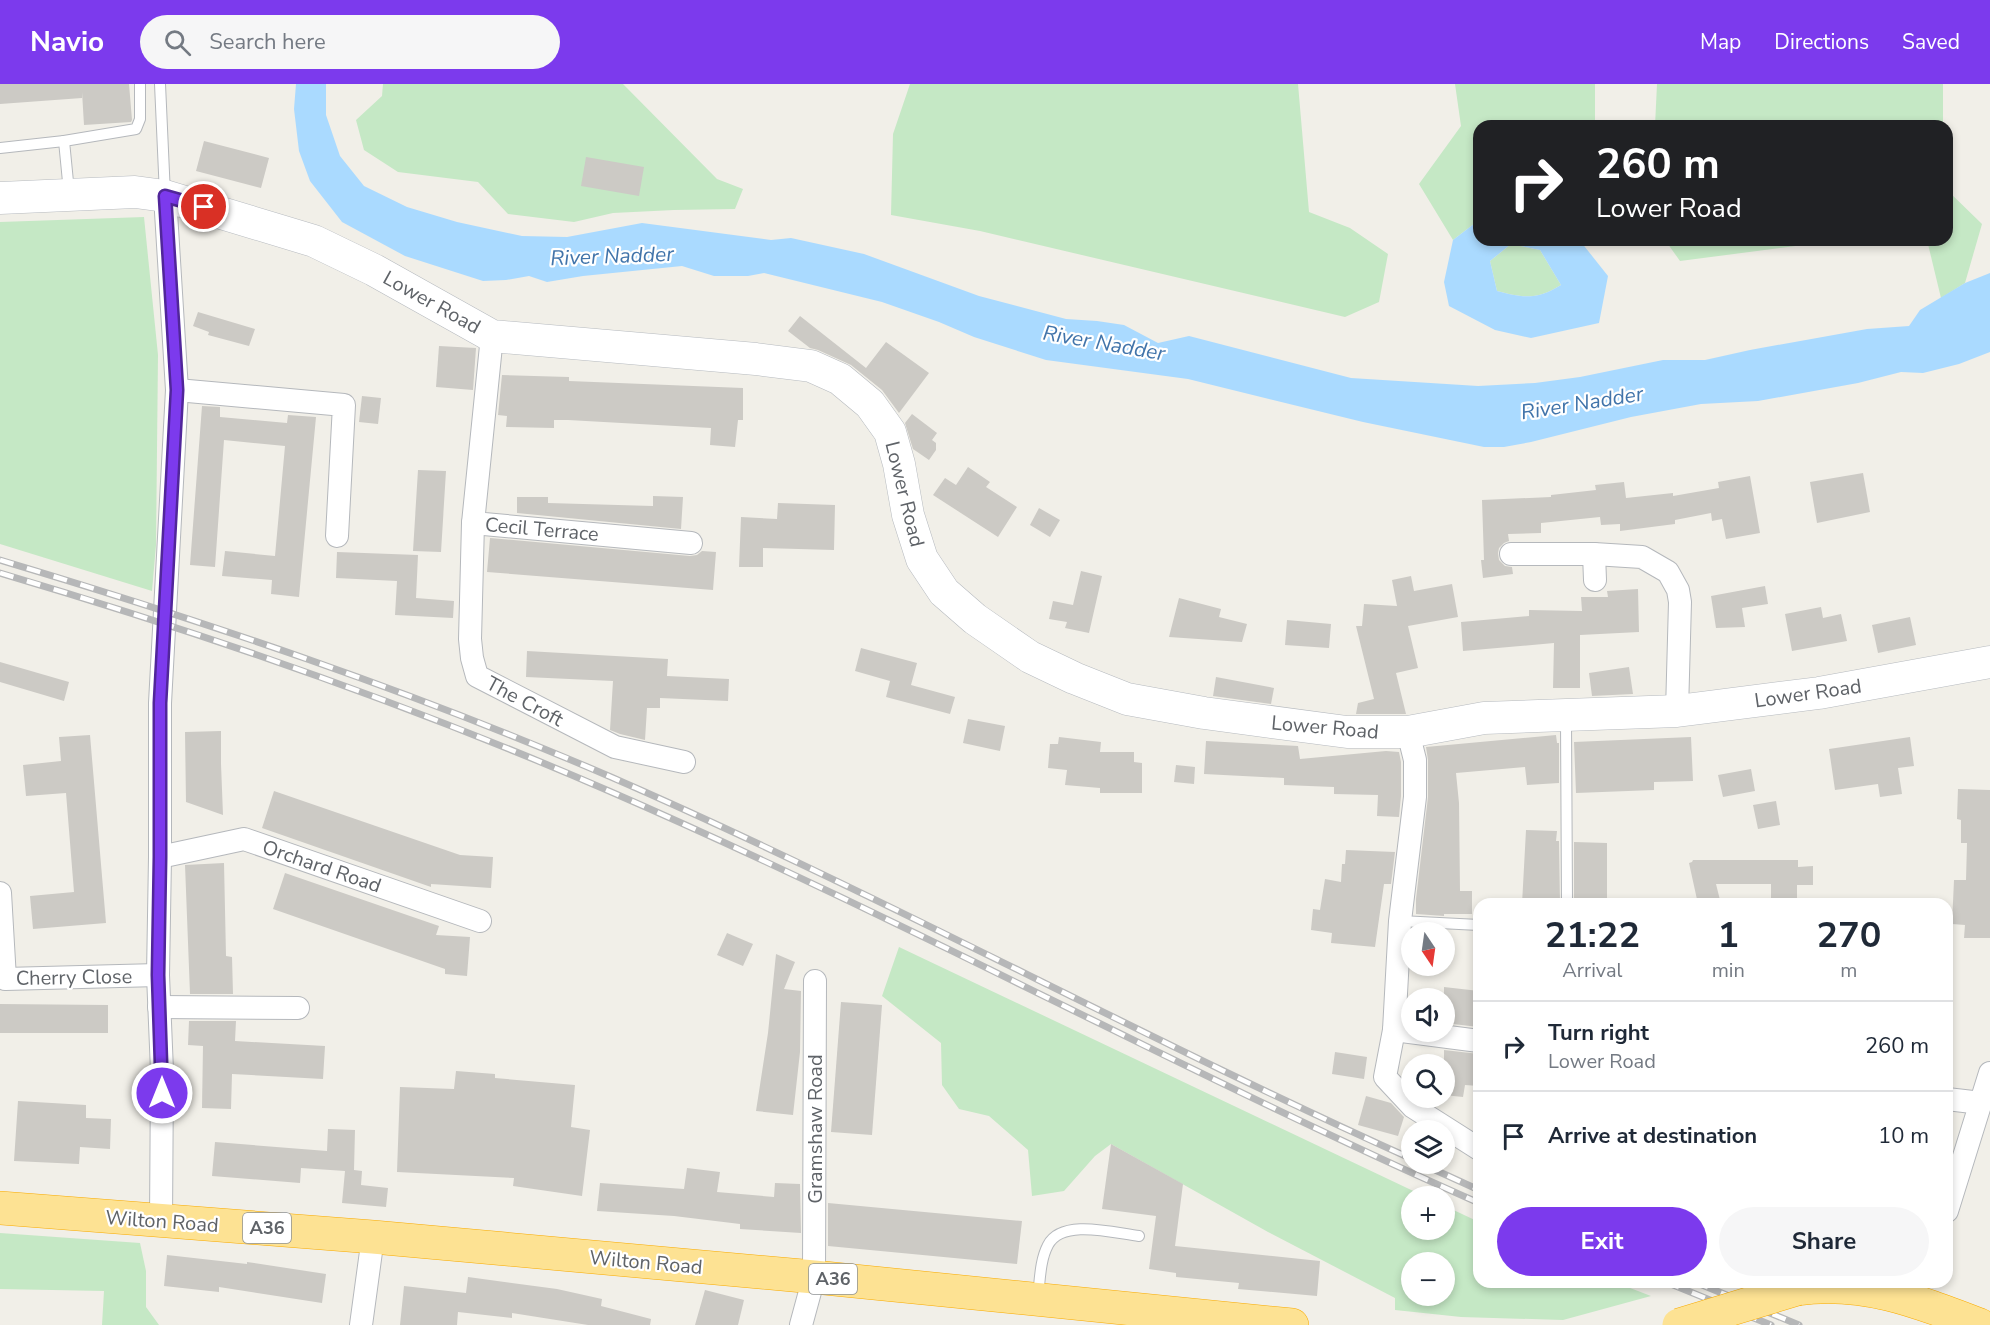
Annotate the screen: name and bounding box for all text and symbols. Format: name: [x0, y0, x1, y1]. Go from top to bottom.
search box: [140, 15, 560, 69]
text: Navio: [30, 23, 104, 61]
icon: search: [161, 26, 194, 59]
text: Search here: [209, 27, 326, 57]
text: Map: [1700, 28, 1741, 56]
text: Directions: [1774, 28, 1869, 56]
text: Saved: [1902, 28, 1960, 56]
text: 260 m: [1596, 136, 1720, 193]
icon: right: [1497, 144, 1575, 222]
pin: [178, 181, 229, 232]
icon: arrive: [187, 190, 220, 223]
text: Lower Road: [1596, 190, 1742, 227]
water label: River Nadder: [550, 240, 675, 272]
street label: Lower Road: [378, 264, 485, 340]
water label: River Nadder: [1041, 318, 1168, 368]
water label: River Nadder: [1519, 379, 1646, 426]
street label: Lower Road: [878, 439, 931, 550]
street label: Cecil Terrace: [484, 511, 600, 548]
street label: The Croft: [481, 670, 569, 734]
street label: Lower Road: [1753, 673, 1863, 714]
street label: Lower Road: [1270, 709, 1380, 746]
street label: Orchard Road: [259, 834, 385, 899]
text: 21:22: [1545, 911, 1640, 960]
text: 1: [1717, 911, 1739, 960]
text: 270: [1816, 911, 1881, 960]
north arrow: [1401, 922, 1455, 976]
map controls: [1401, 922, 1455, 1306]
text: Arrival: [1562, 957, 1622, 984]
text: min: [1712, 957, 1745, 984]
text: m: [1840, 957, 1857, 984]
street label: Cherry Close: [16, 963, 132, 992]
button: sound: [1401, 988, 1455, 1042]
text: Turn right: [1548, 1018, 1649, 1048]
icon: right: [1497, 1030, 1530, 1063]
text: 260 m: [1865, 1031, 1929, 1061]
text: Lower Road: [1548, 1048, 1656, 1075]
street label: Gramshaw Road: [802, 1054, 829, 1204]
button: search: [1401, 1054, 1455, 1108]
position arrow: [130, 1061, 194, 1125]
button: layers: [1401, 1120, 1455, 1174]
icon: arrive: [1497, 1120, 1530, 1153]
text: Arrive at destination: [1548, 1121, 1757, 1151]
text: 10 m: [1878, 1121, 1929, 1151]
button: +: [1401, 1186, 1455, 1240]
street label: Wilton Road: [104, 1204, 220, 1239]
button: Exit: [1497, 1207, 1707, 1276]
button: Share: [1719, 1207, 1929, 1276]
road number: A36: [243, 1213, 291, 1243]
street label: Wilton Road: [588, 1244, 704, 1281]
button: −: [1401, 1252, 1455, 1306]
road number: A36: [809, 1264, 857, 1294]

